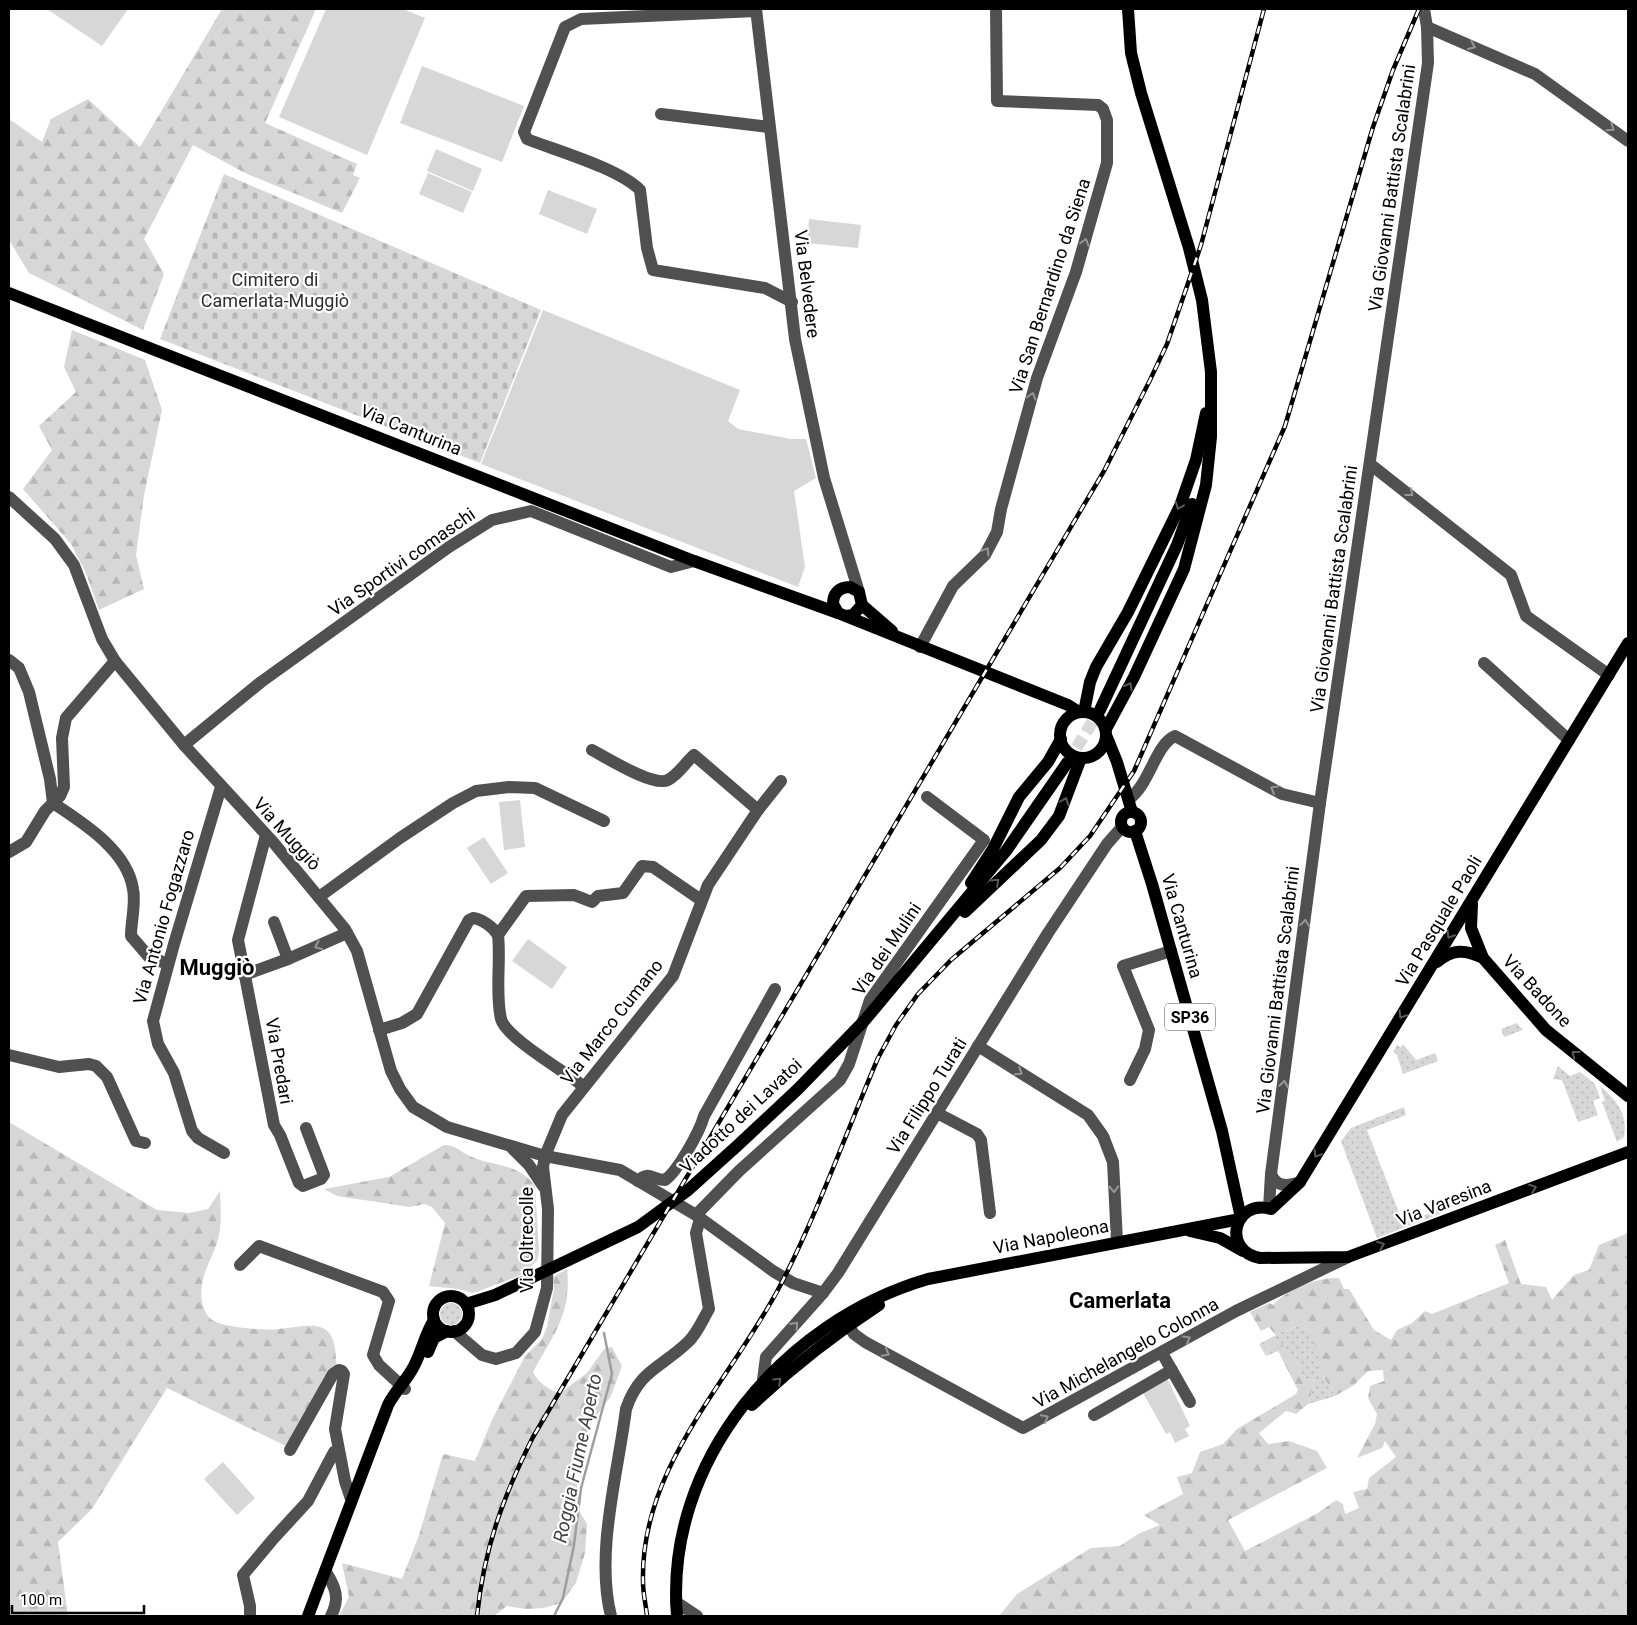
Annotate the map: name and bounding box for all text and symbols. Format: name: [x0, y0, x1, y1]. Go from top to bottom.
one-way arrow: [1467, 40, 1476, 51]
street label: Via Giovanni Battista Scalabrini: [1364, 63, 1419, 313]
one-way arrow: [1605, 122, 1615, 131]
street label: Via San Bernardino da Siena: [1005, 175, 1094, 396]
street label: Via Belvedere: [790, 229, 825, 339]
one-way arrow: [1080, 239, 1090, 247]
park label: Cimitero di Camerlata-Muggiò: [201, 269, 349, 311]
one-way arrow: [1027, 392, 1037, 401]
street label: Via Canturina: [357, 400, 465, 459]
street label: Via Giovanni Battista Scalabrini: [1306, 464, 1361, 714]
one-way arrow: [1404, 487, 1413, 496]
one-way arrow: [1175, 501, 1186, 510]
street label: Via Sportivi comaschi: [325, 503, 479, 620]
one-way arrow: [980, 547, 990, 556]
one-way arrow: [1123, 683, 1133, 692]
one-way arrow: [1270, 786, 1279, 796]
street label: Via Muggiò: [249, 793, 325, 874]
one-way arrow: [1059, 797, 1070, 806]
street label: Via Antonio Fogazzaro: [129, 827, 198, 1007]
street label: Via Pasquale Paoli: [1391, 852, 1486, 990]
street label: Via Giovanni Battista Scalabrini: [1252, 865, 1303, 1115]
street label: Via Canturina: [1158, 871, 1207, 980]
one-way arrow: [990, 879, 999, 888]
street label: Via dei Mulini: [848, 898, 925, 999]
one-way arrow: [1299, 918, 1310, 926]
one-way arrow: [1447, 929, 1457, 938]
one-way arrow: [314, 940, 323, 951]
street label: Via Badone: [1499, 950, 1576, 1031]
district label: Muggiò: [180, 955, 254, 980]
street label: Via Marco Cumano: [556, 955, 667, 1088]
road number: SP36: [1165, 1004, 1215, 1030]
one-way arrow: [1399, 1010, 1409, 1019]
street label: Via Predari: [262, 1016, 297, 1106]
street label: Via Filippo Turati: [882, 1034, 971, 1158]
one-way arrow: [1572, 1051, 1581, 1059]
street label: Viadotto dei Lavatoi: [675, 1054, 806, 1178]
one-way arrow: [1014, 1065, 1023, 1075]
one-way arrow: [1279, 1080, 1289, 1088]
one-way arrow: [1314, 1148, 1324, 1157]
street label: Via Varesina: [1393, 1175, 1494, 1230]
one-way arrow: [1528, 1184, 1537, 1194]
one-way arrow: [1109, 1186, 1120, 1194]
street label: Via Oltrecolle: [516, 1187, 537, 1293]
street label: Via Napoleona: [991, 1215, 1110, 1258]
one-way arrow: [1376, 1241, 1385, 1251]
district label: Camerlata: [1069, 1288, 1171, 1313]
street label: Via Michelangelo Colonna: [1030, 1293, 1222, 1412]
one-way arrow: [789, 1321, 798, 1330]
one-way arrow: [1182, 1335, 1191, 1345]
one-way arrow: [881, 1347, 890, 1357]
water label: Roggia Fiume Aperto: [548, 1371, 607, 1545]
one-way arrow: [773, 1377, 782, 1386]
one-way arrow: [1040, 1414, 1049, 1424]
scale bar: [12, 1582, 145, 1614]
text: 100 m: [20, 1591, 62, 1609]

